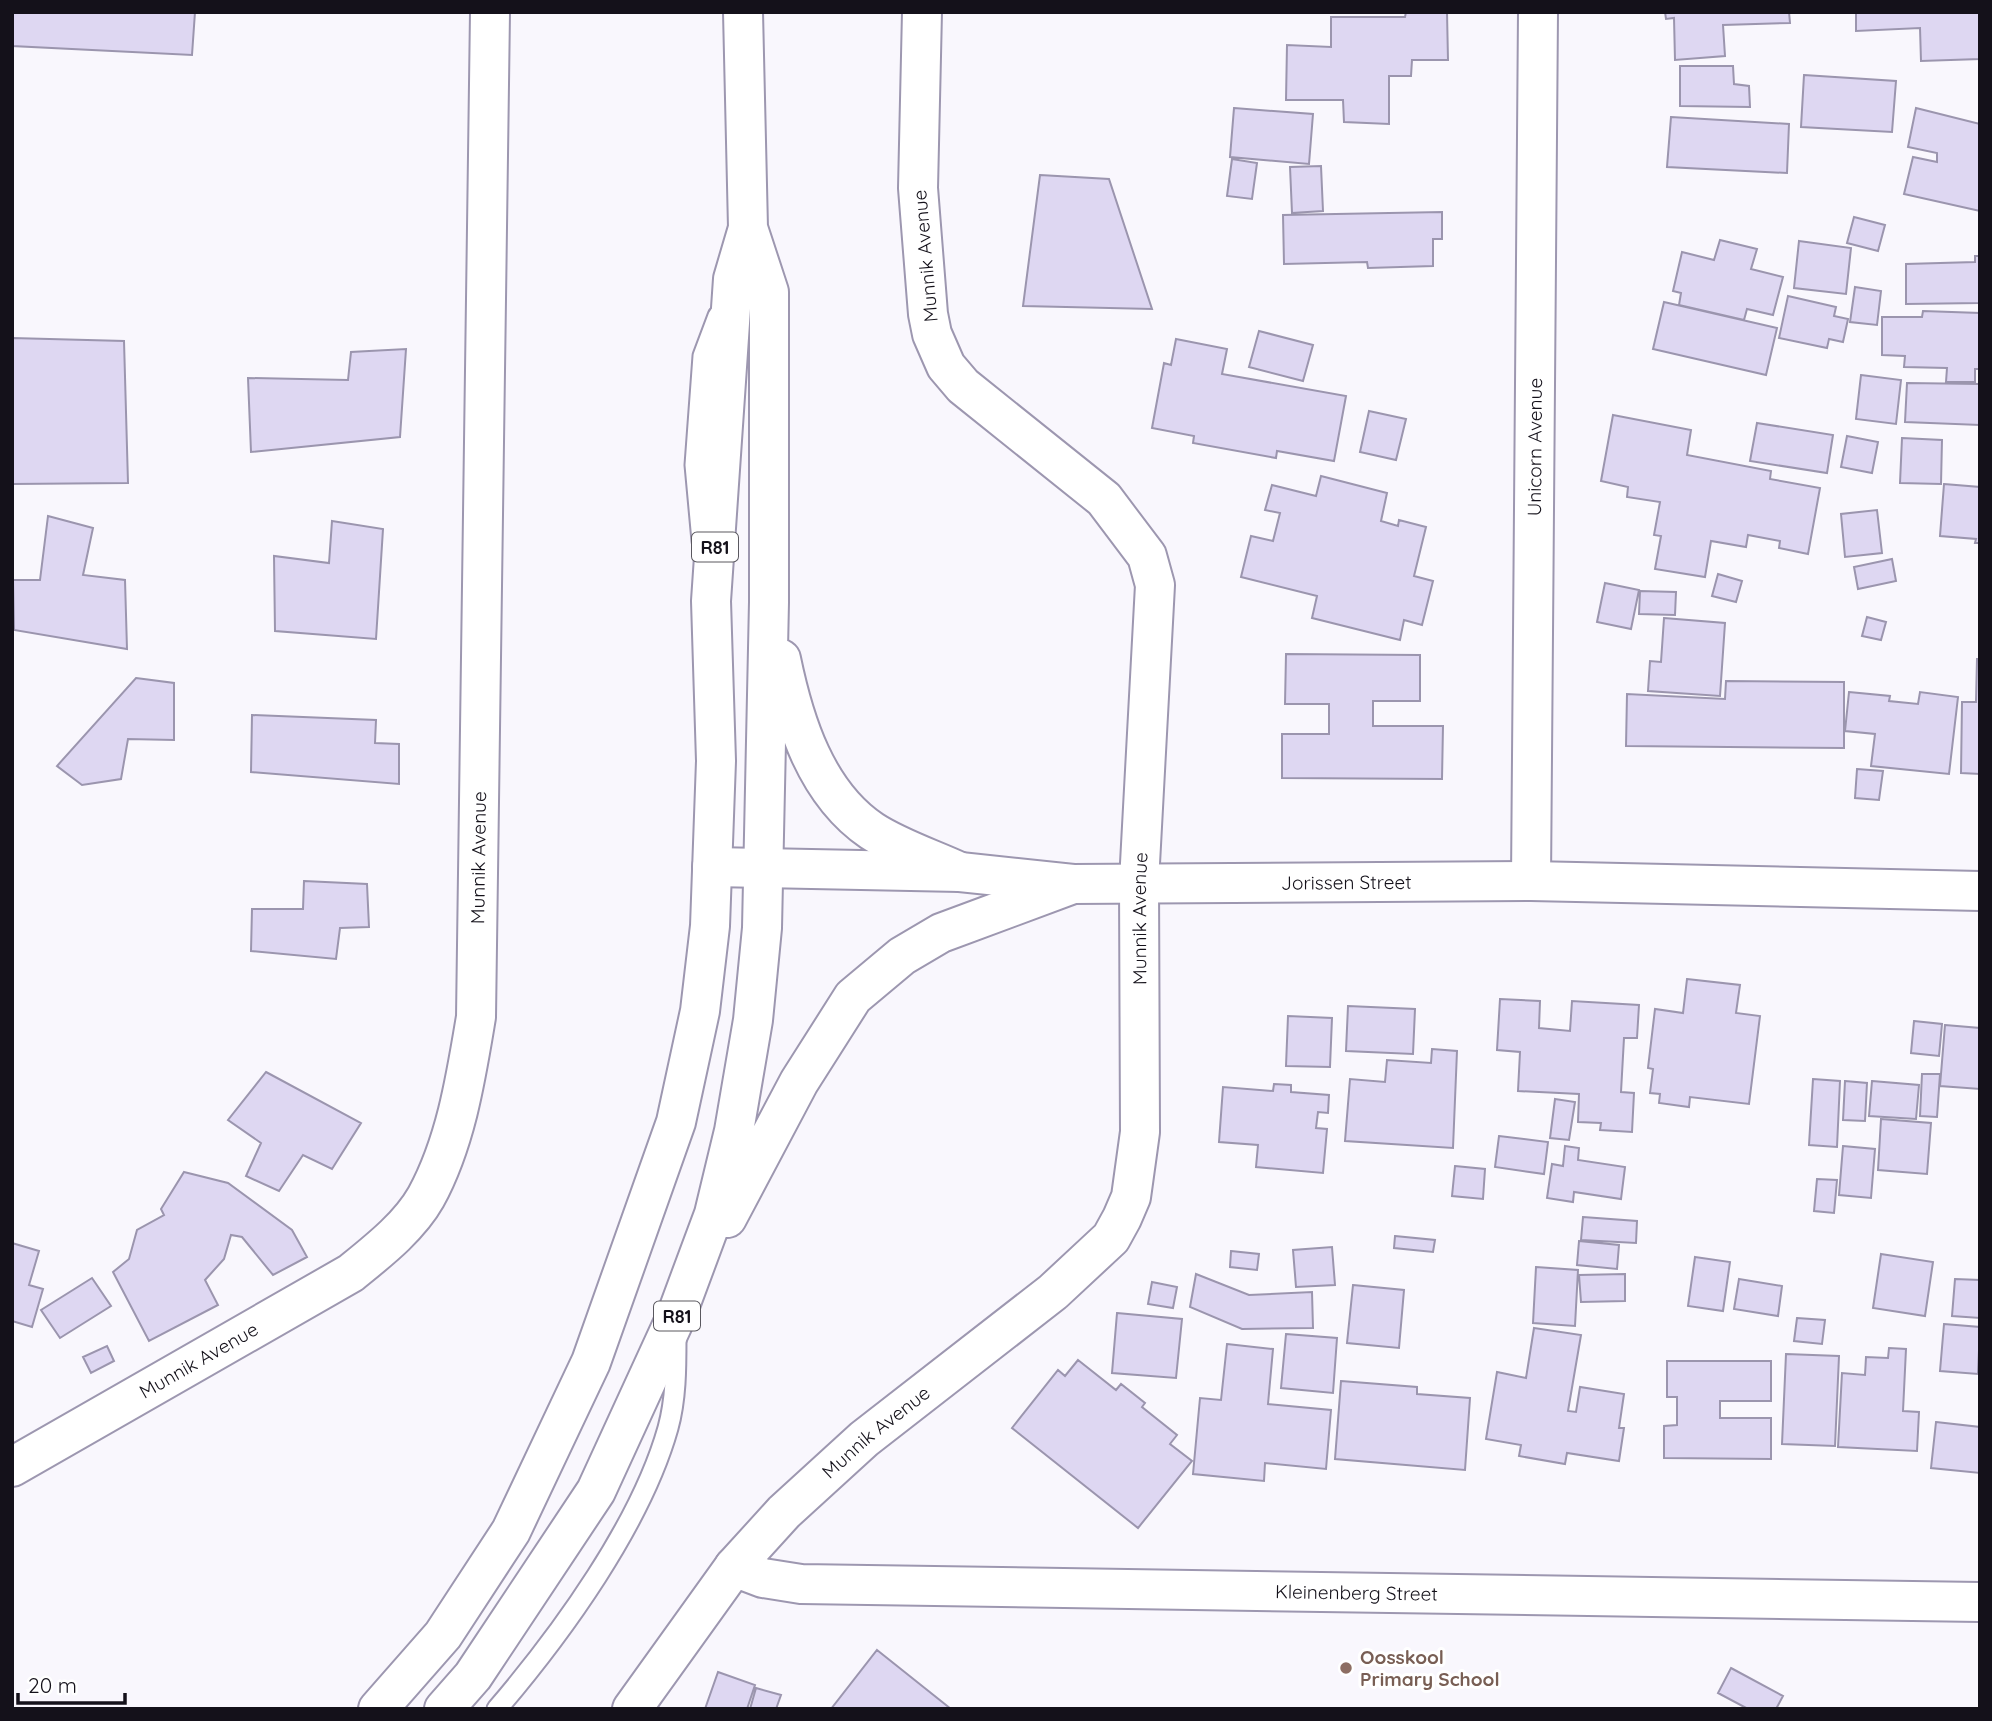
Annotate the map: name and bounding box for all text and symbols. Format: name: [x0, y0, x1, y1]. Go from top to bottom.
street label: Munnik Avenue: [907, 189, 943, 323]
street label: Unicorn Avenue: [1522, 378, 1547, 516]
road number: R81: [692, 532, 738, 562]
street label: Munnik Avenue: [465, 791, 491, 924]
street label: Munnik Avenue: [1127, 851, 1153, 985]
street label: Jorissen Street: [1281, 870, 1412, 895]
road number: R81: [654, 1302, 700, 1330]
street label: Munnik Avenue: [135, 1317, 262, 1404]
street label: Munnik Avenue: [817, 1380, 935, 1484]
street label: Kleinenberg Street: [1275, 1579, 1438, 1606]
place label: Oosskool Primary School: [1360, 1645, 1500, 1691]
marker: Oosskool Primary School: [1338, 1660, 1354, 1676]
scale bar: [18, 1662, 124, 1706]
text: 20 m: [28, 1672, 77, 1698]

